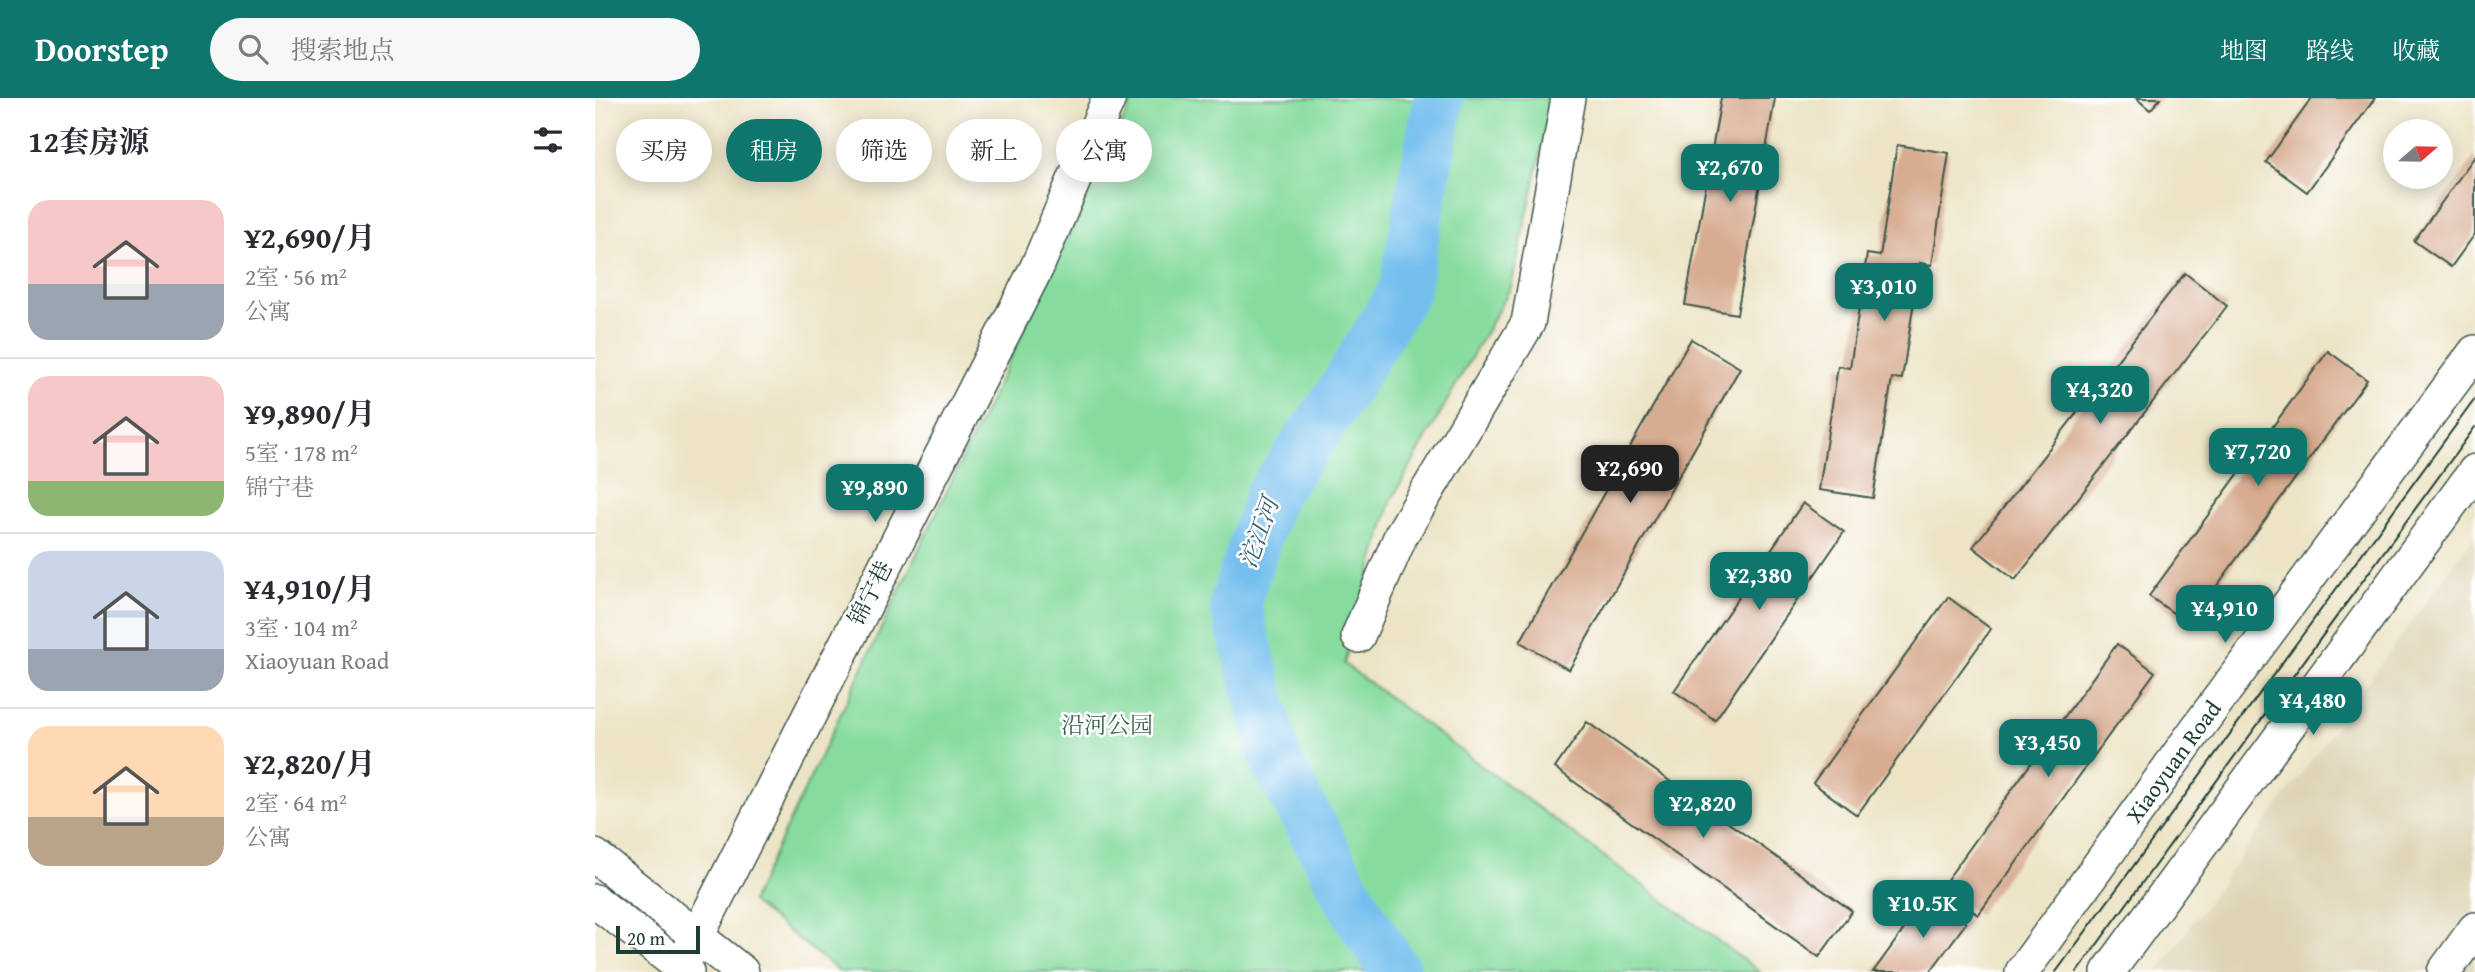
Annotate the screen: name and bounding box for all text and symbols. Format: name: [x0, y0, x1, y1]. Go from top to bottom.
search box: [210, 18, 700, 81]
text: Doorstep: [35, 25, 168, 73]
icon: search: [234, 30, 272, 68]
text: 搜索地点: [290, 30, 394, 69]
text: 地图: [2220, 33, 2268, 68]
text: 路线: [2306, 33, 2354, 68]
text: 收藏: [2392, 33, 2440, 68]
text: 12套房源: [28, 119, 149, 163]
chip: 买房: [616, 119, 712, 182]
chip: 租房: [726, 119, 822, 182]
chip: 筛选: [836, 119, 932, 182]
chip: 新上: [946, 119, 1042, 182]
chip: 公寓: [1056, 119, 1152, 182]
north arrow: [2383, 119, 2453, 189]
map controls: [2383, 119, 2453, 189]
icon: filters: [529, 121, 567, 159]
pin: ¥2,670: [1673, 144, 1787, 204]
text: ¥2,670: [1697, 150, 1763, 183]
text: ¥2,690/月: [245, 215, 376, 259]
icon: home: [84, 228, 168, 312]
text: 2室 · 56 m²: [245, 260, 347, 293]
pin: ¥3,010: [1827, 264, 1941, 323]
text: ¥3,010: [1851, 269, 1917, 302]
text: 公寓: [245, 294, 291, 327]
pin: ¥4,320: [2043, 366, 2157, 426]
text: ¥4,320: [2067, 372, 2133, 405]
text: ¥9,890/月: [245, 391, 376, 435]
icon: home: [84, 404, 168, 488]
pin: ¥7,720: [2201, 428, 2315, 488]
text: ¥7,720: [2225, 434, 2291, 467]
text: 5室 · 178 m²: [245, 436, 358, 469]
pin: ¥2,690: [1573, 446, 1687, 505]
text: ¥2,690: [1597, 451, 1663, 484]
pin: ¥9,890: [818, 464, 932, 524]
text: 锦宁巷: [245, 470, 314, 503]
text: ¥9,890: [842, 470, 908, 503]
water label: 沱江河: [1230, 489, 1289, 573]
pin: ¥2,380: [1702, 552, 1816, 612]
street label: 锦宁巷: [839, 555, 900, 631]
text: ¥2,380: [1726, 558, 1792, 591]
text: ¥4,910/月: [245, 566, 376, 610]
icon: home: [84, 579, 168, 663]
pin: ¥4,910: [2168, 586, 2282, 645]
text: ¥4,910: [2192, 591, 2258, 624]
text: 3室 · 104 m²: [245, 611, 358, 644]
text: Xiaoyuan Road: [245, 644, 389, 677]
pin: ¥4,480: [2256, 678, 2370, 737]
text: ¥4,480: [2280, 683, 2346, 716]
street label: Xiaoyuan Road: [2117, 693, 2229, 830]
park label: 沿河公园: [1061, 708, 1153, 741]
pin: ¥3,450: [1991, 720, 2105, 779]
text: ¥3,450: [2015, 725, 2081, 758]
text: ¥2,820/月: [245, 741, 376, 785]
icon: home: [84, 754, 168, 838]
pin: ¥2,820: [1646, 780, 1760, 840]
text: 2室 · 64 m²: [245, 786, 347, 819]
text: ¥2,820: [1670, 786, 1736, 819]
text: 公寓: [245, 820, 291, 853]
pin: ¥10.5K: [1866, 880, 1980, 940]
text: ¥10.5K: [1889, 886, 1957, 919]
scale bar: [616, 923, 700, 955]
text: 20 m: [627, 924, 665, 952]

